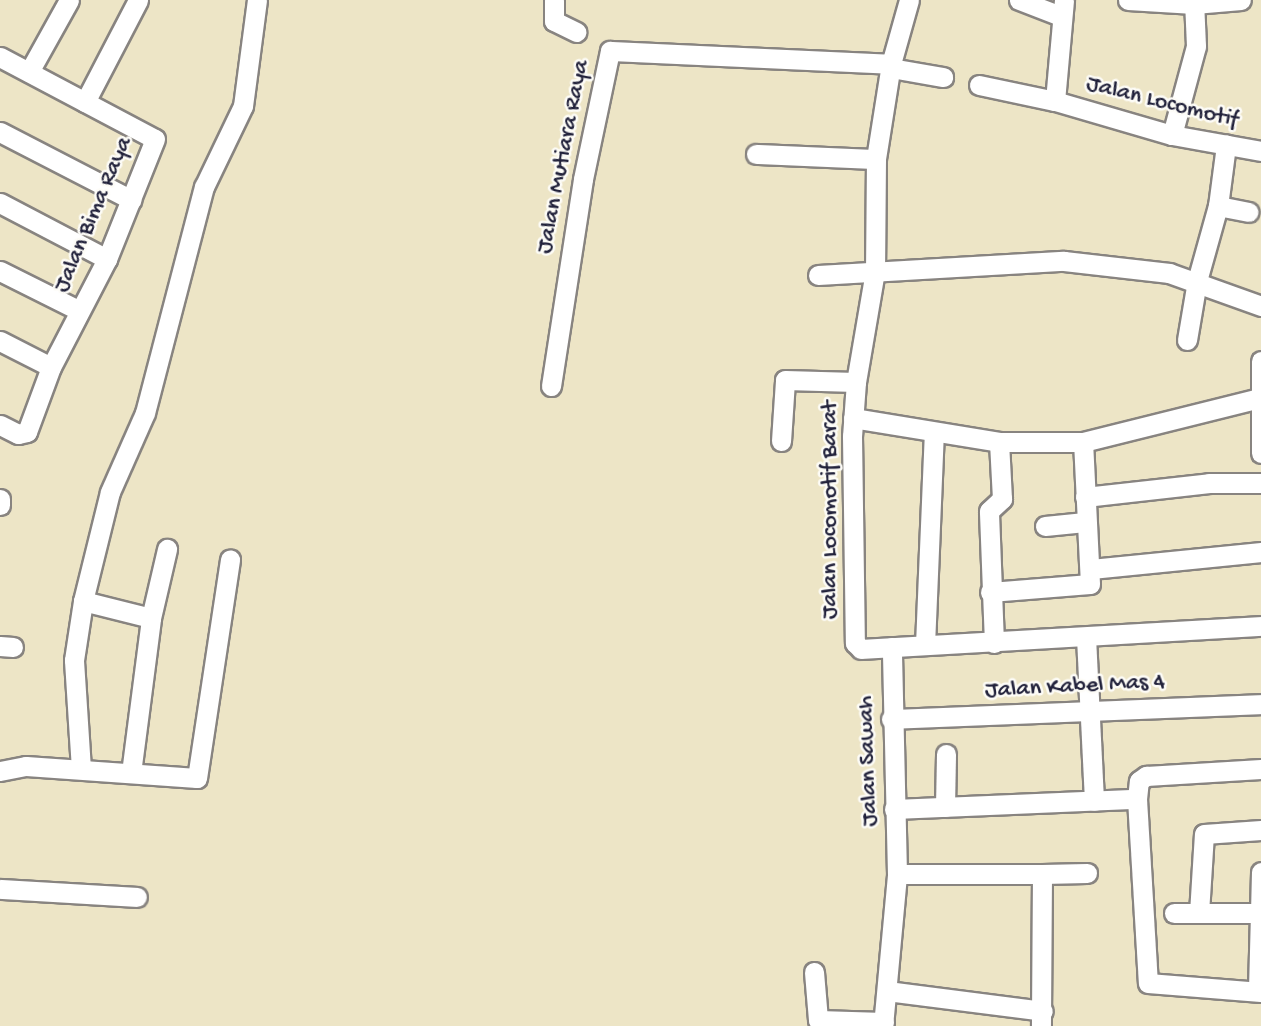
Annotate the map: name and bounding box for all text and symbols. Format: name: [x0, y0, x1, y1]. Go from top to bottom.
street label: Jalan Mutiara Raya: [531, 58, 597, 256]
street label: Jalan Locomotif: [1083, 70, 1241, 136]
street label: Jalan Bima Raya: [48, 133, 140, 297]
street label: Jalan Locomotif Barat: [817, 401, 845, 619]
street label: Jalan Kabel Mas 4: [984, 668, 1166, 706]
street label: Jalan Sawah: [852, 695, 886, 827]

